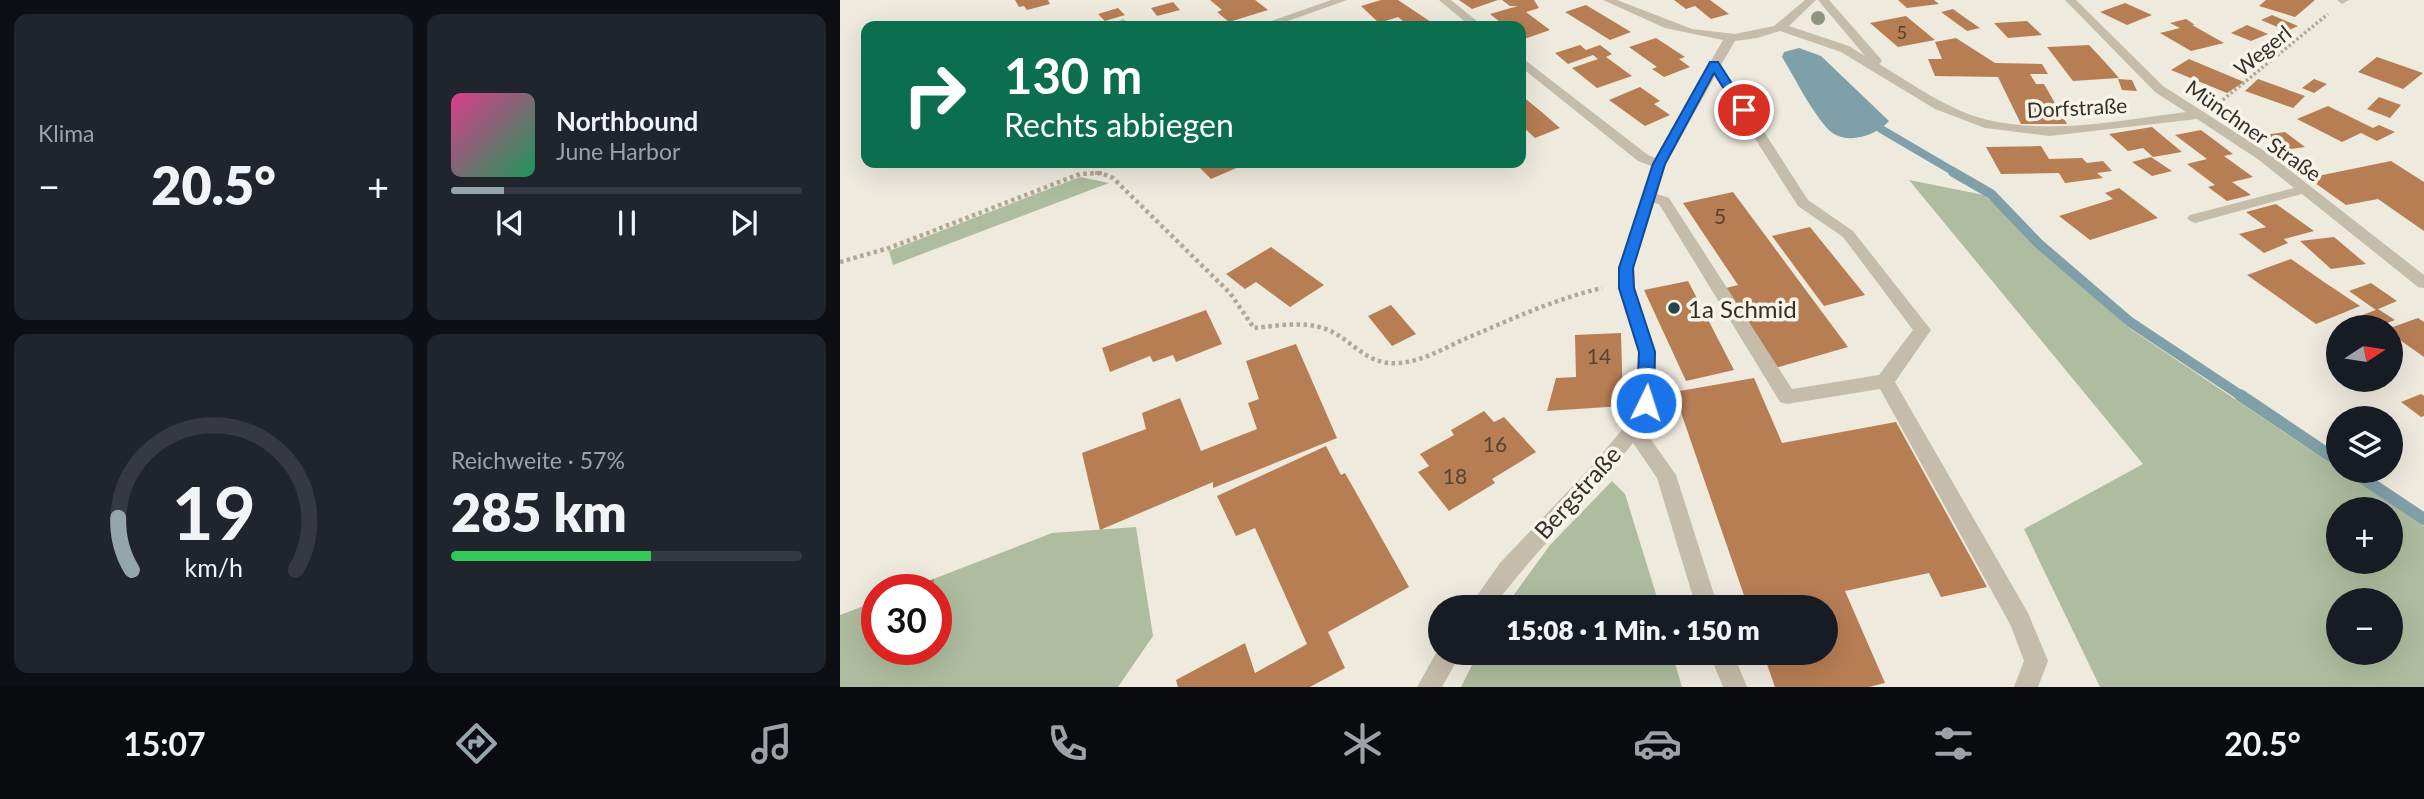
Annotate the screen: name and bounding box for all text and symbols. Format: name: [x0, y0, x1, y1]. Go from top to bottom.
street label: Wegerl: [2228, 19, 2296, 81]
house number: 5: [1897, 21, 1907, 43]
text: 130 m: [1004, 46, 1142, 104]
icon: right: [889, 49, 980, 140]
street label: Münchner Straße: [2182, 74, 2326, 186]
pin: [1714, 80, 1774, 140]
icon: arrive: [1725, 91, 1763, 129]
street label: Dorfstraße: [2026, 92, 2128, 122]
text: Northbound: [556, 105, 698, 137]
text: Rechts abbiegen: [1004, 105, 1234, 144]
text: Klima: [38, 119, 95, 147]
text: June Harbor: [556, 137, 680, 165]
text: 20.5°: [151, 154, 276, 216]
text: −: [38, 163, 60, 209]
text: +: [367, 163, 389, 209]
house number: 5: [1714, 203, 1726, 228]
icon: previous: [491, 204, 529, 242]
icon: pause: [608, 204, 646, 242]
icon: next: [725, 204, 763, 242]
place label: 1a Schmid: [1688, 294, 1797, 323]
marker: 1a Schmid: [1666, 300, 1682, 316]
north arrow: [2326, 315, 2403, 392]
map controls: [2326, 315, 2403, 665]
house number: 14: [1587, 343, 1611, 368]
position arrow: [1609, 366, 1683, 440]
button: layers: [2326, 406, 2403, 483]
house number: 16: [1483, 431, 1507, 456]
street label: Bergstraße: [1528, 440, 1626, 544]
text: Reichweite · 57%: [451, 446, 625, 474]
house number: 18: [1443, 463, 1467, 488]
text: 19: [171, 468, 256, 556]
text: 285 km: [451, 481, 627, 543]
button: +: [2326, 497, 2403, 574]
text: km/h: [184, 551, 243, 581]
speed limit sign: 30: [861, 574, 952, 665]
button: −: [2326, 588, 2403, 665]
text: 15:08 · 1 Min. · 150 m: [1506, 614, 1760, 646]
icon: directions: [452, 719, 501, 768]
icon: music: [747, 719, 796, 768]
icon: phone: [1043, 719, 1092, 768]
icon: climate: [1338, 719, 1387, 768]
icon: car: [1633, 719, 1682, 768]
icon: filters: [1929, 719, 1978, 768]
text: 15:07: [123, 724, 206, 763]
text: 20.5°: [2224, 724, 2301, 763]

